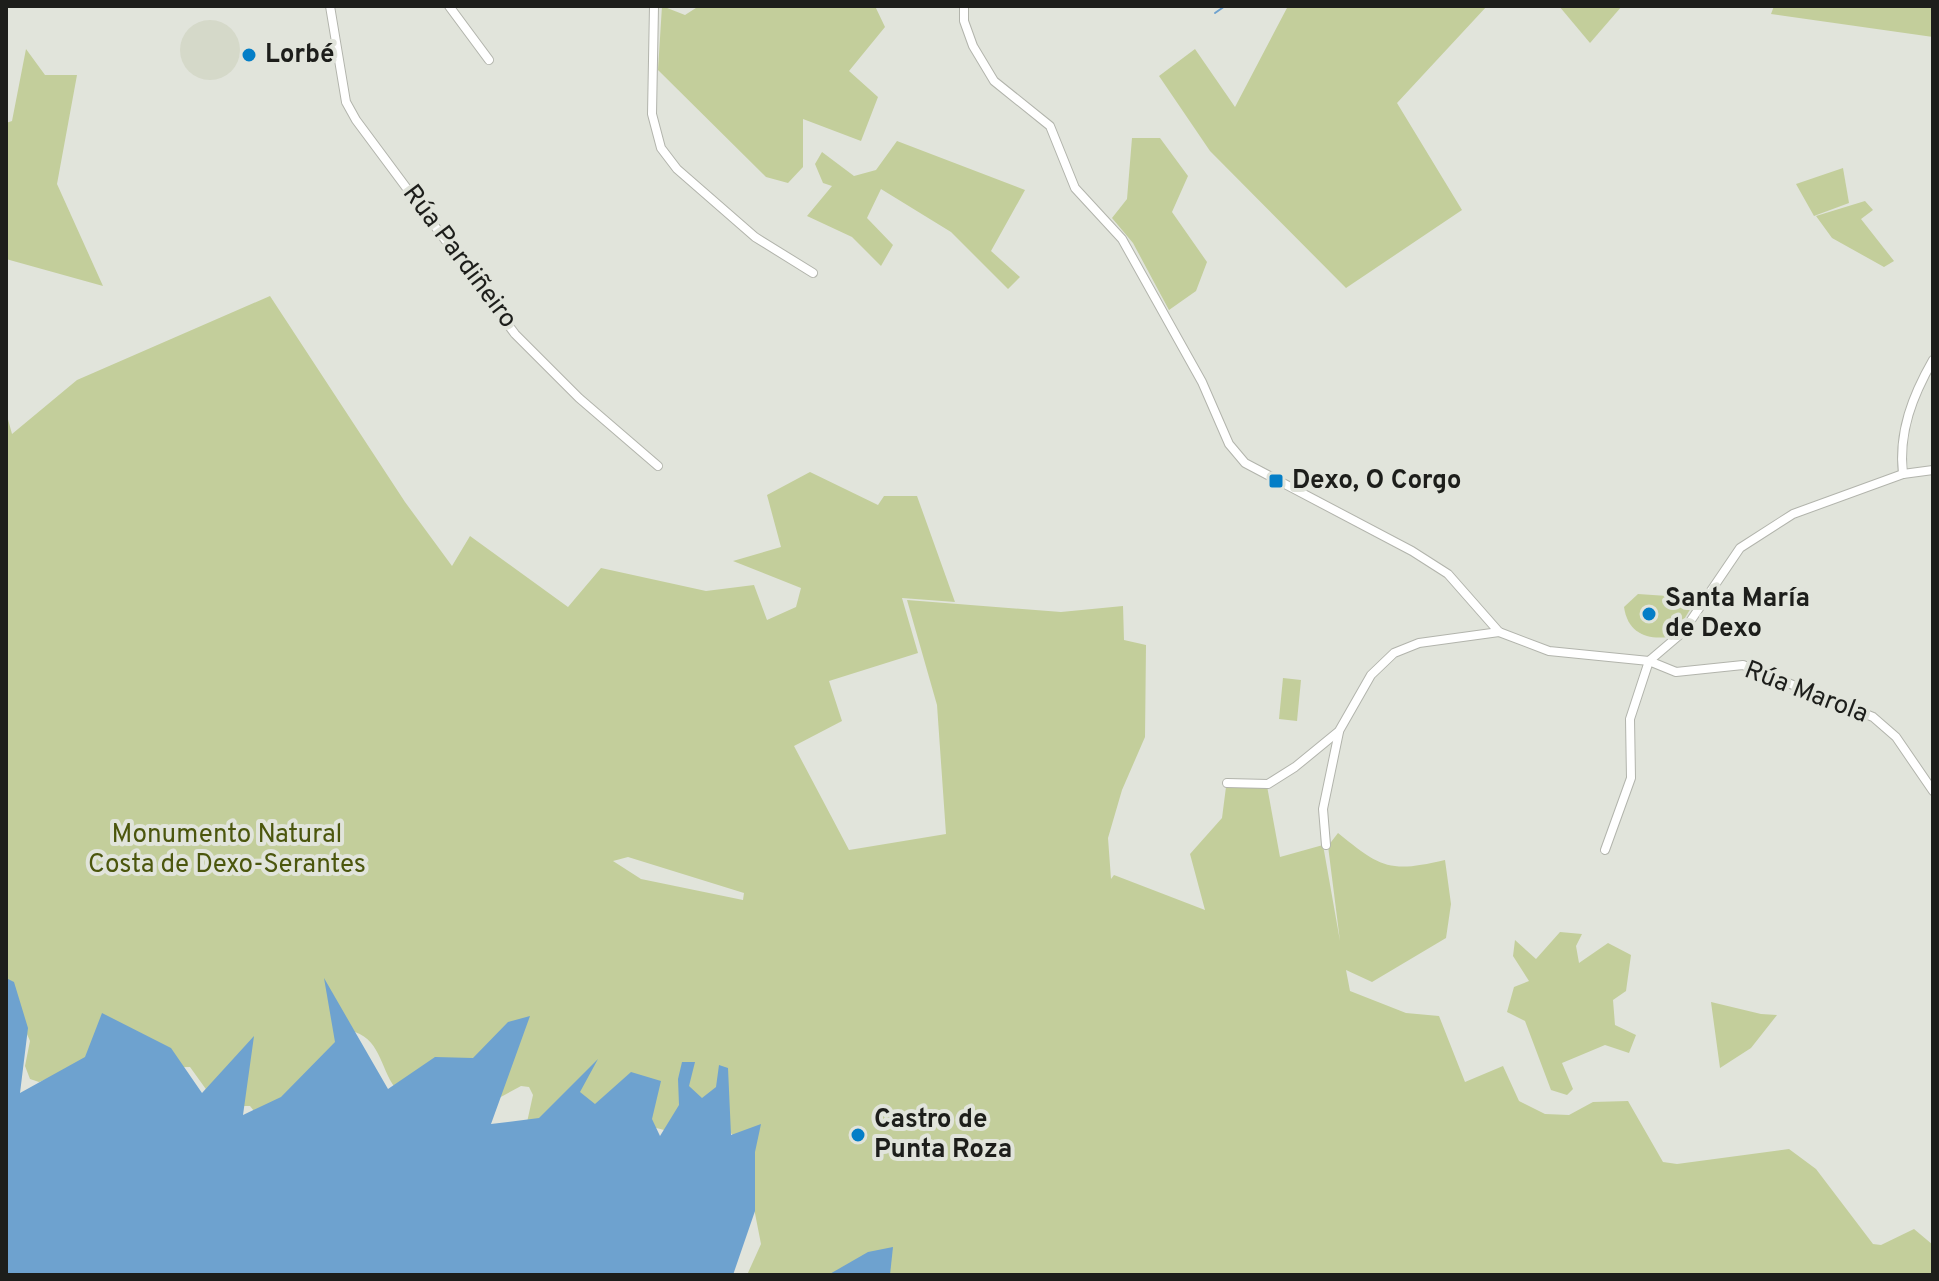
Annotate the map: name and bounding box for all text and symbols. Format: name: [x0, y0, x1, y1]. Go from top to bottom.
place label: Lorbé: [265, 39, 335, 72]
marker: Lorbé: [240, 46, 258, 64]
street label: Rúa Pardiñeiro: [394, 179, 524, 335]
place label: Dexo, O Corgo: [1292, 465, 1462, 498]
marker: Dexo, O Corgo: [1267, 472, 1285, 490]
place label: Santa María de Dexo: [1665, 583, 1810, 646]
marker: Santa María de Dexo: [1640, 605, 1658, 623]
street label: Rúa Marola: [1739, 654, 1873, 732]
park label: Monumento Natural Costa de Dexo-Serantes: [88, 819, 366, 882]
place label: Castro de Punta Roza: [874, 1104, 1012, 1167]
marker: Castro de Punta Roza: [849, 1126, 867, 1144]

